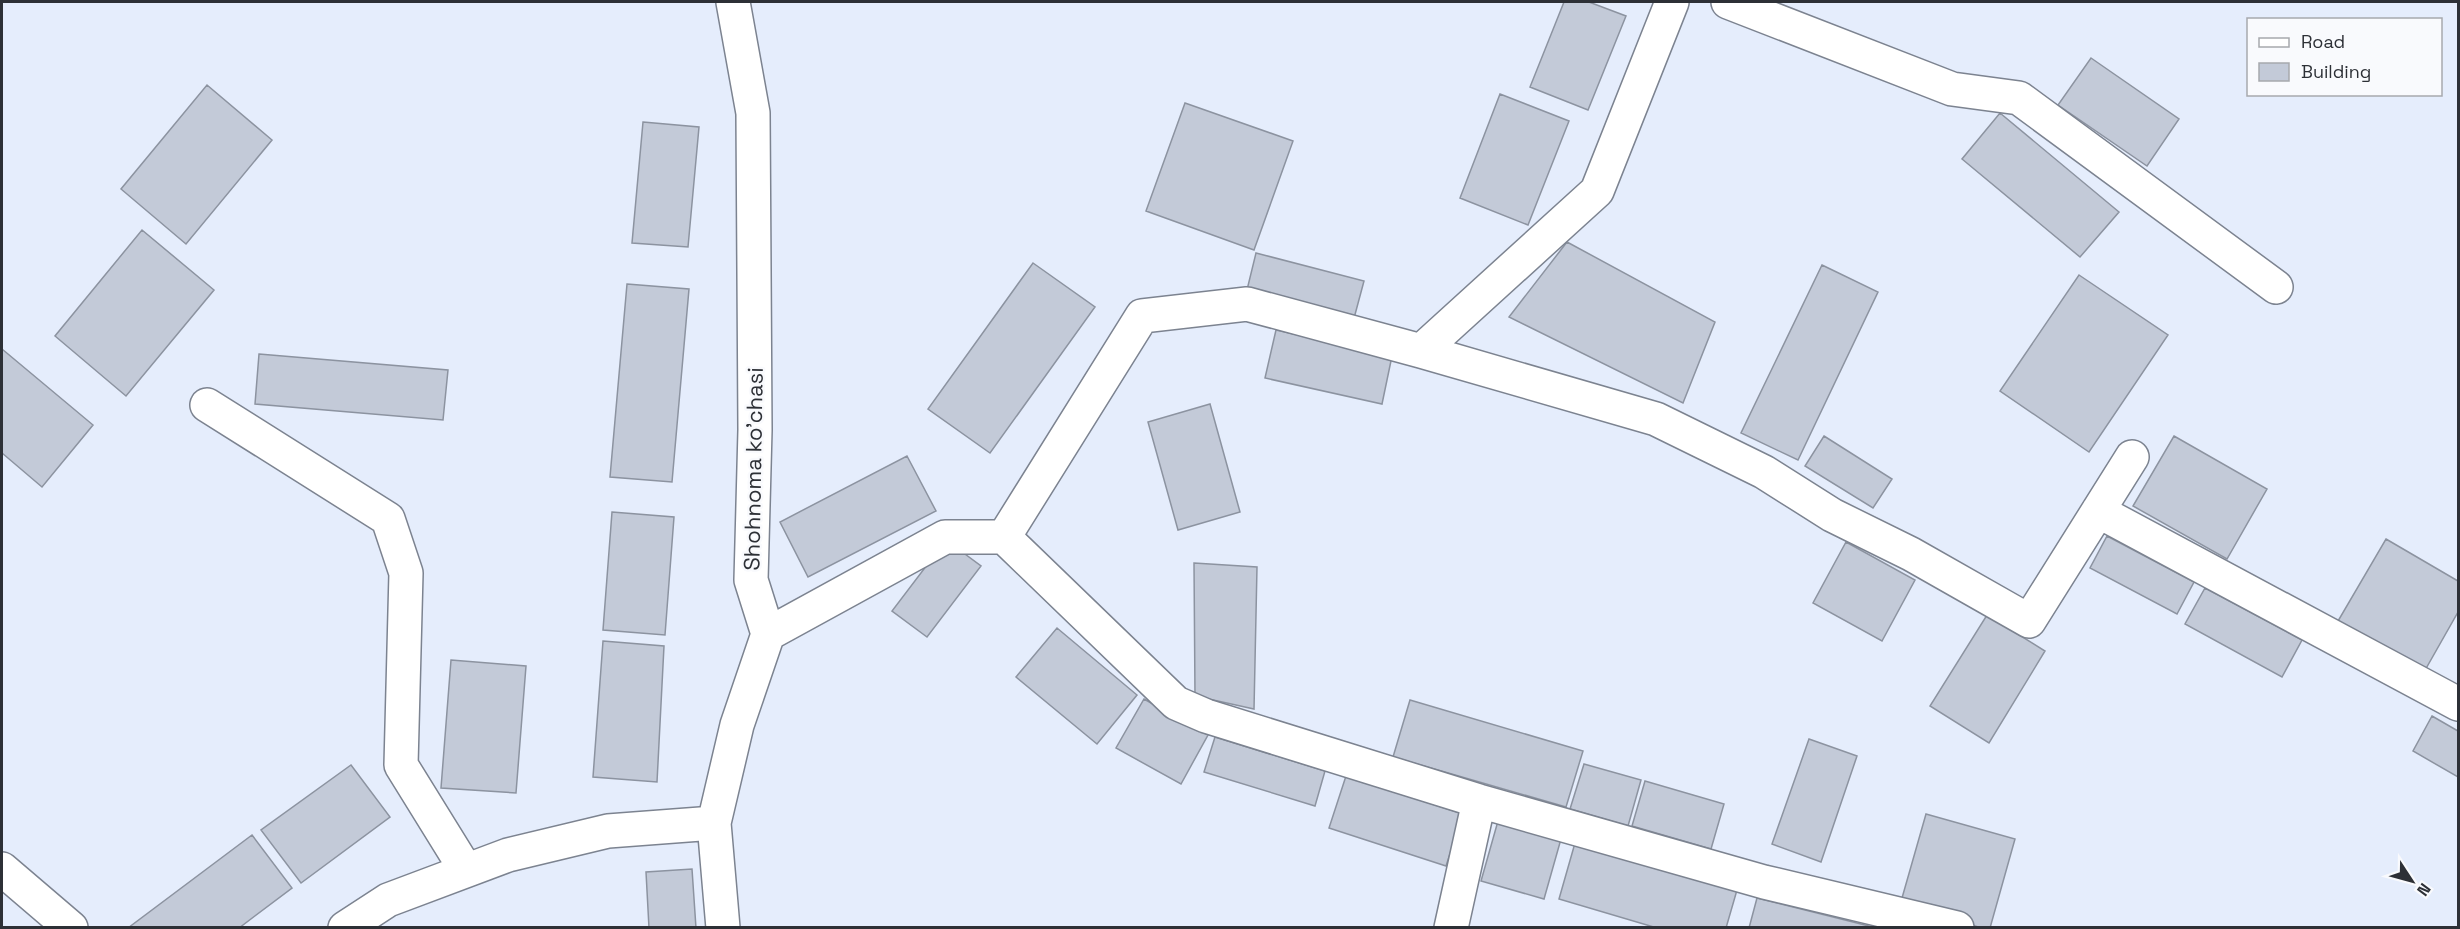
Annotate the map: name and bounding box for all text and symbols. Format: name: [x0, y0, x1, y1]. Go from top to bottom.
legend: [2247, 18, 2442, 96]
text: Road: [2301, 30, 2345, 53]
text: Building: [2301, 60, 2371, 83]
street label: Shohnoma ko'chasi: [737, 367, 769, 571]
north arrow: [2382, 851, 2442, 911]
text: N: [2412, 879, 2435, 900]

